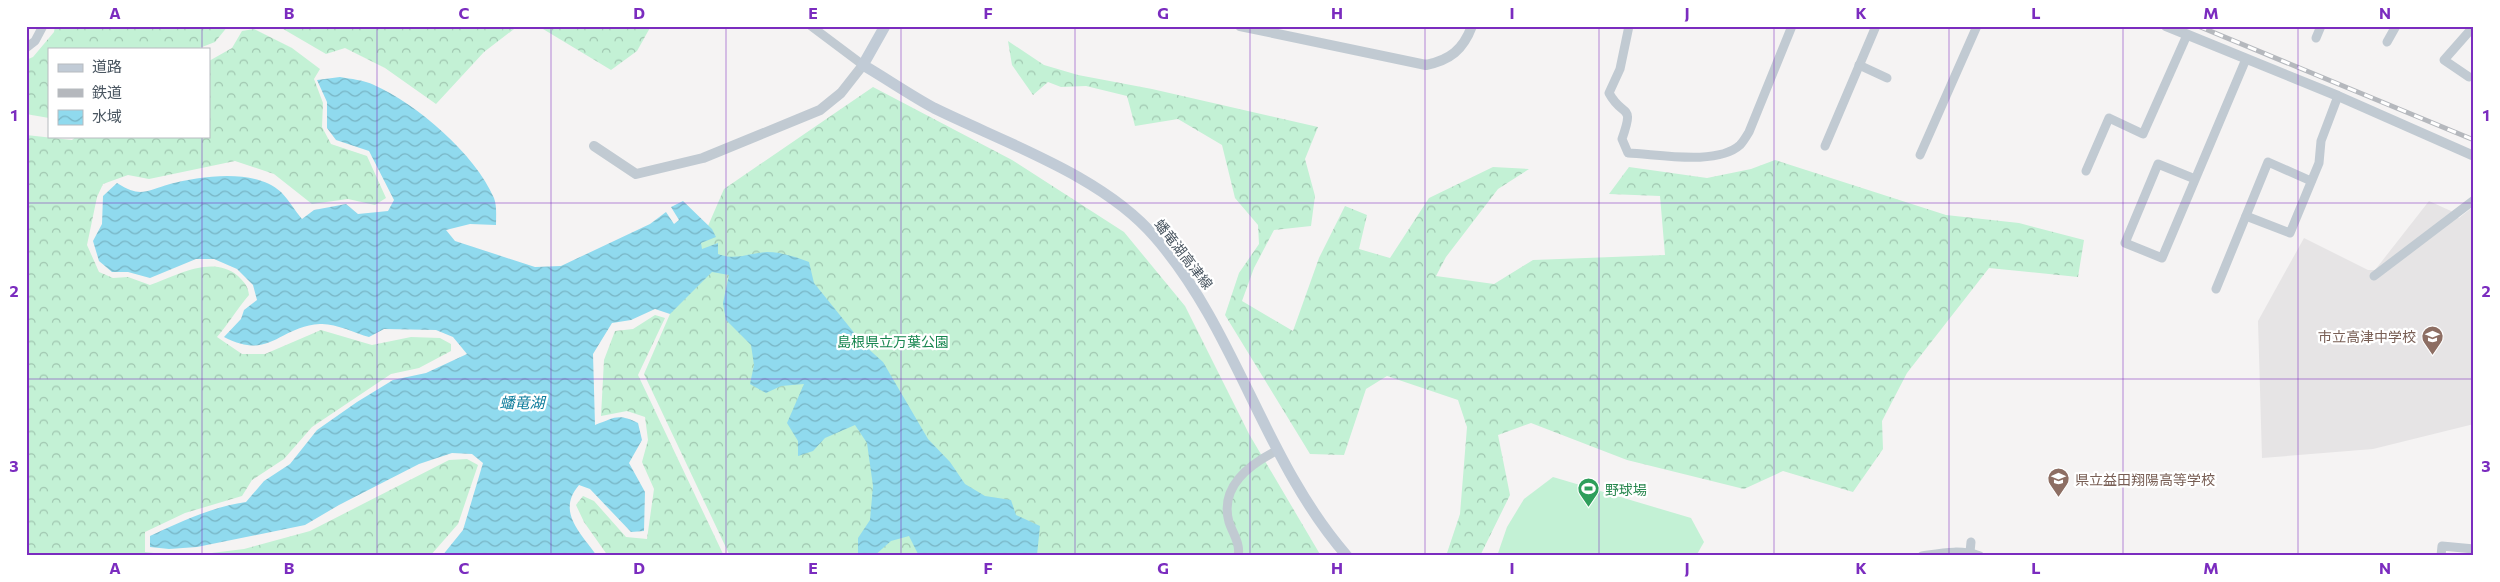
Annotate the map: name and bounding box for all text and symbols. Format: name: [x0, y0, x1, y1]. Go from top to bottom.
text: A: [109, 3, 121, 22]
text: B: [284, 3, 295, 22]
text: C: [459, 3, 470, 22]
text: D: [633, 3, 645, 22]
text: E: [808, 3, 818, 22]
text: F: [983, 3, 993, 22]
text: G: [1157, 3, 1169, 22]
text: H: [1331, 3, 1343, 22]
text: I: [1509, 3, 1515, 22]
text: J: [1684, 3, 1690, 22]
text: K: [1855, 3, 1867, 22]
text: L: [2031, 3, 2041, 22]
text: M: [2203, 3, 2219, 22]
text: N: [2379, 3, 2391, 22]
legend: [48, 48, 210, 138]
text: 道路: [92, 57, 122, 75]
text: 鉄道: [92, 83, 122, 101]
text: 1: [10, 105, 18, 124]
text: 1: [2482, 105, 2490, 124]
text: 水域: [92, 107, 122, 125]
street label: 蟠竜湖高津線: [1151, 216, 1217, 292]
text: 2: [9, 281, 19, 300]
text: 2: [2481, 281, 2491, 300]
school or university icon: 市立高津中学校: [2420, 324, 2444, 355]
place label: 市立高津中学校: [2318, 328, 2416, 345]
park label: 島根県立万葉公園: [837, 333, 949, 350]
water label: 蟠竜湖: [499, 393, 546, 411]
text: 3: [9, 456, 19, 475]
text: 3: [2481, 456, 2491, 475]
school or university icon: 県立益田翔陽高等学校: [2047, 467, 2071, 498]
place label: 県立益田翔陽高等学校: [2075, 471, 2215, 488]
sports icon: 野球場: [1577, 477, 1601, 508]
place label: 野球場: [1605, 481, 1647, 498]
text: A: [109, 558, 121, 577]
text: B: [284, 558, 295, 577]
text: C: [459, 558, 470, 577]
text: D: [633, 558, 645, 577]
text: E: [808, 558, 818, 577]
text: F: [983, 558, 993, 577]
text: G: [1157, 558, 1169, 577]
text: H: [1331, 558, 1343, 577]
text: I: [1509, 558, 1515, 577]
text: J: [1684, 558, 1690, 577]
text: K: [1855, 558, 1867, 577]
text: L: [2031, 558, 2041, 577]
text: M: [2203, 558, 2219, 577]
text: N: [2379, 558, 2391, 577]

